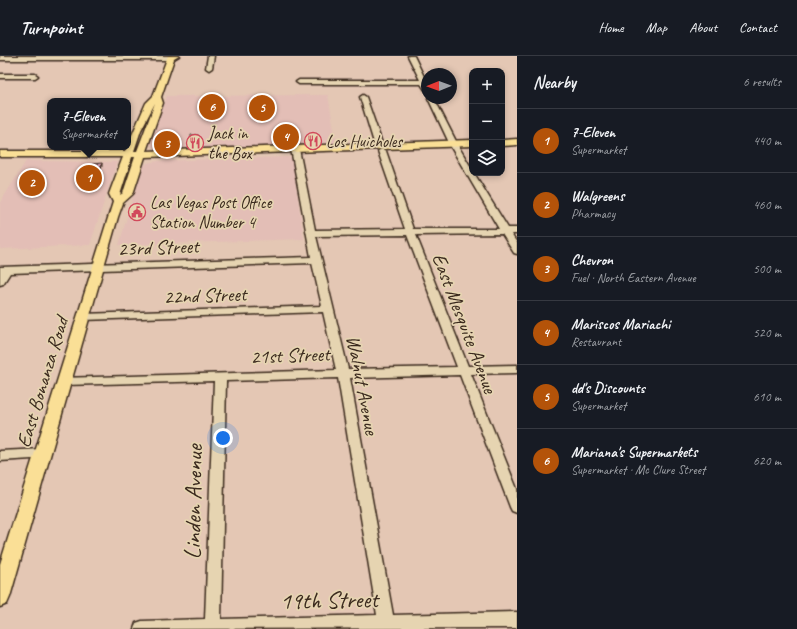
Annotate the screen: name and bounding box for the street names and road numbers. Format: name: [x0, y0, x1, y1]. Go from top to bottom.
street label: 23rd Street: [117, 234, 201, 261]
street label: East Mesquite Avenue: [426, 250, 503, 398]
street label: 22nd Street: [163, 281, 249, 309]
street label: East Bonanza Road: [11, 311, 75, 450]
street label: Walnut Avenue: [341, 333, 385, 438]
street label: 21st Street: [250, 342, 333, 369]
street label: Linden Avenue: [177, 442, 209, 560]
street label: 19th Street: [280, 584, 380, 616]

